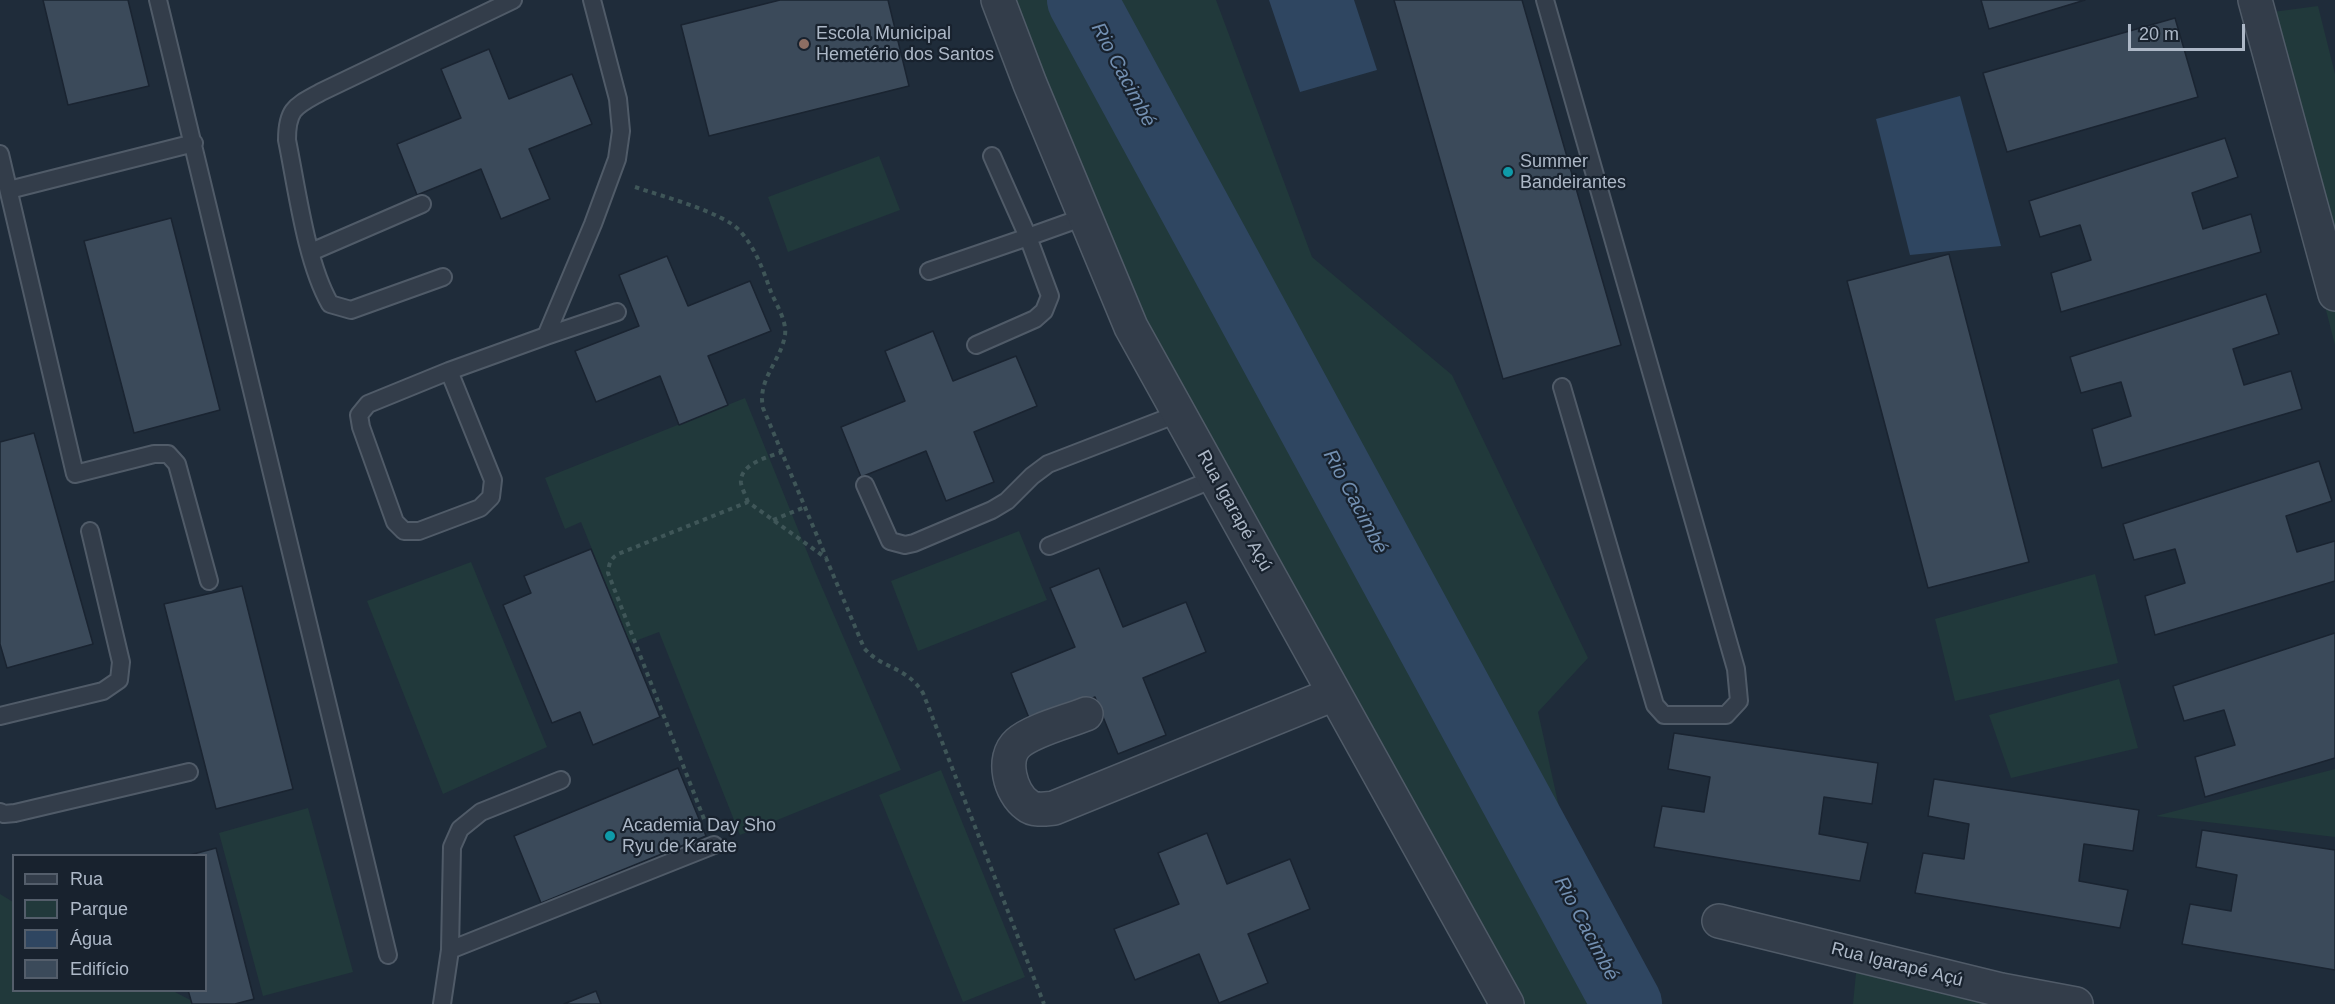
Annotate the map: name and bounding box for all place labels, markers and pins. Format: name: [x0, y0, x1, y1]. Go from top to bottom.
place label: Escola Municipal Hemetério dos Santos: [816, 23, 994, 66]
marker: Escola Municipal Hemetério dos Santos: [797, 37, 811, 51]
place label: Summer Bandeirantes: [1520, 151, 1626, 194]
marker: Summer Bandeirantes: [1501, 165, 1515, 179]
place label: Academia Day Sho Ryu de Karate: [622, 815, 776, 858]
marker: Academia Day Sho Ryu de Karate: [603, 829, 617, 843]

